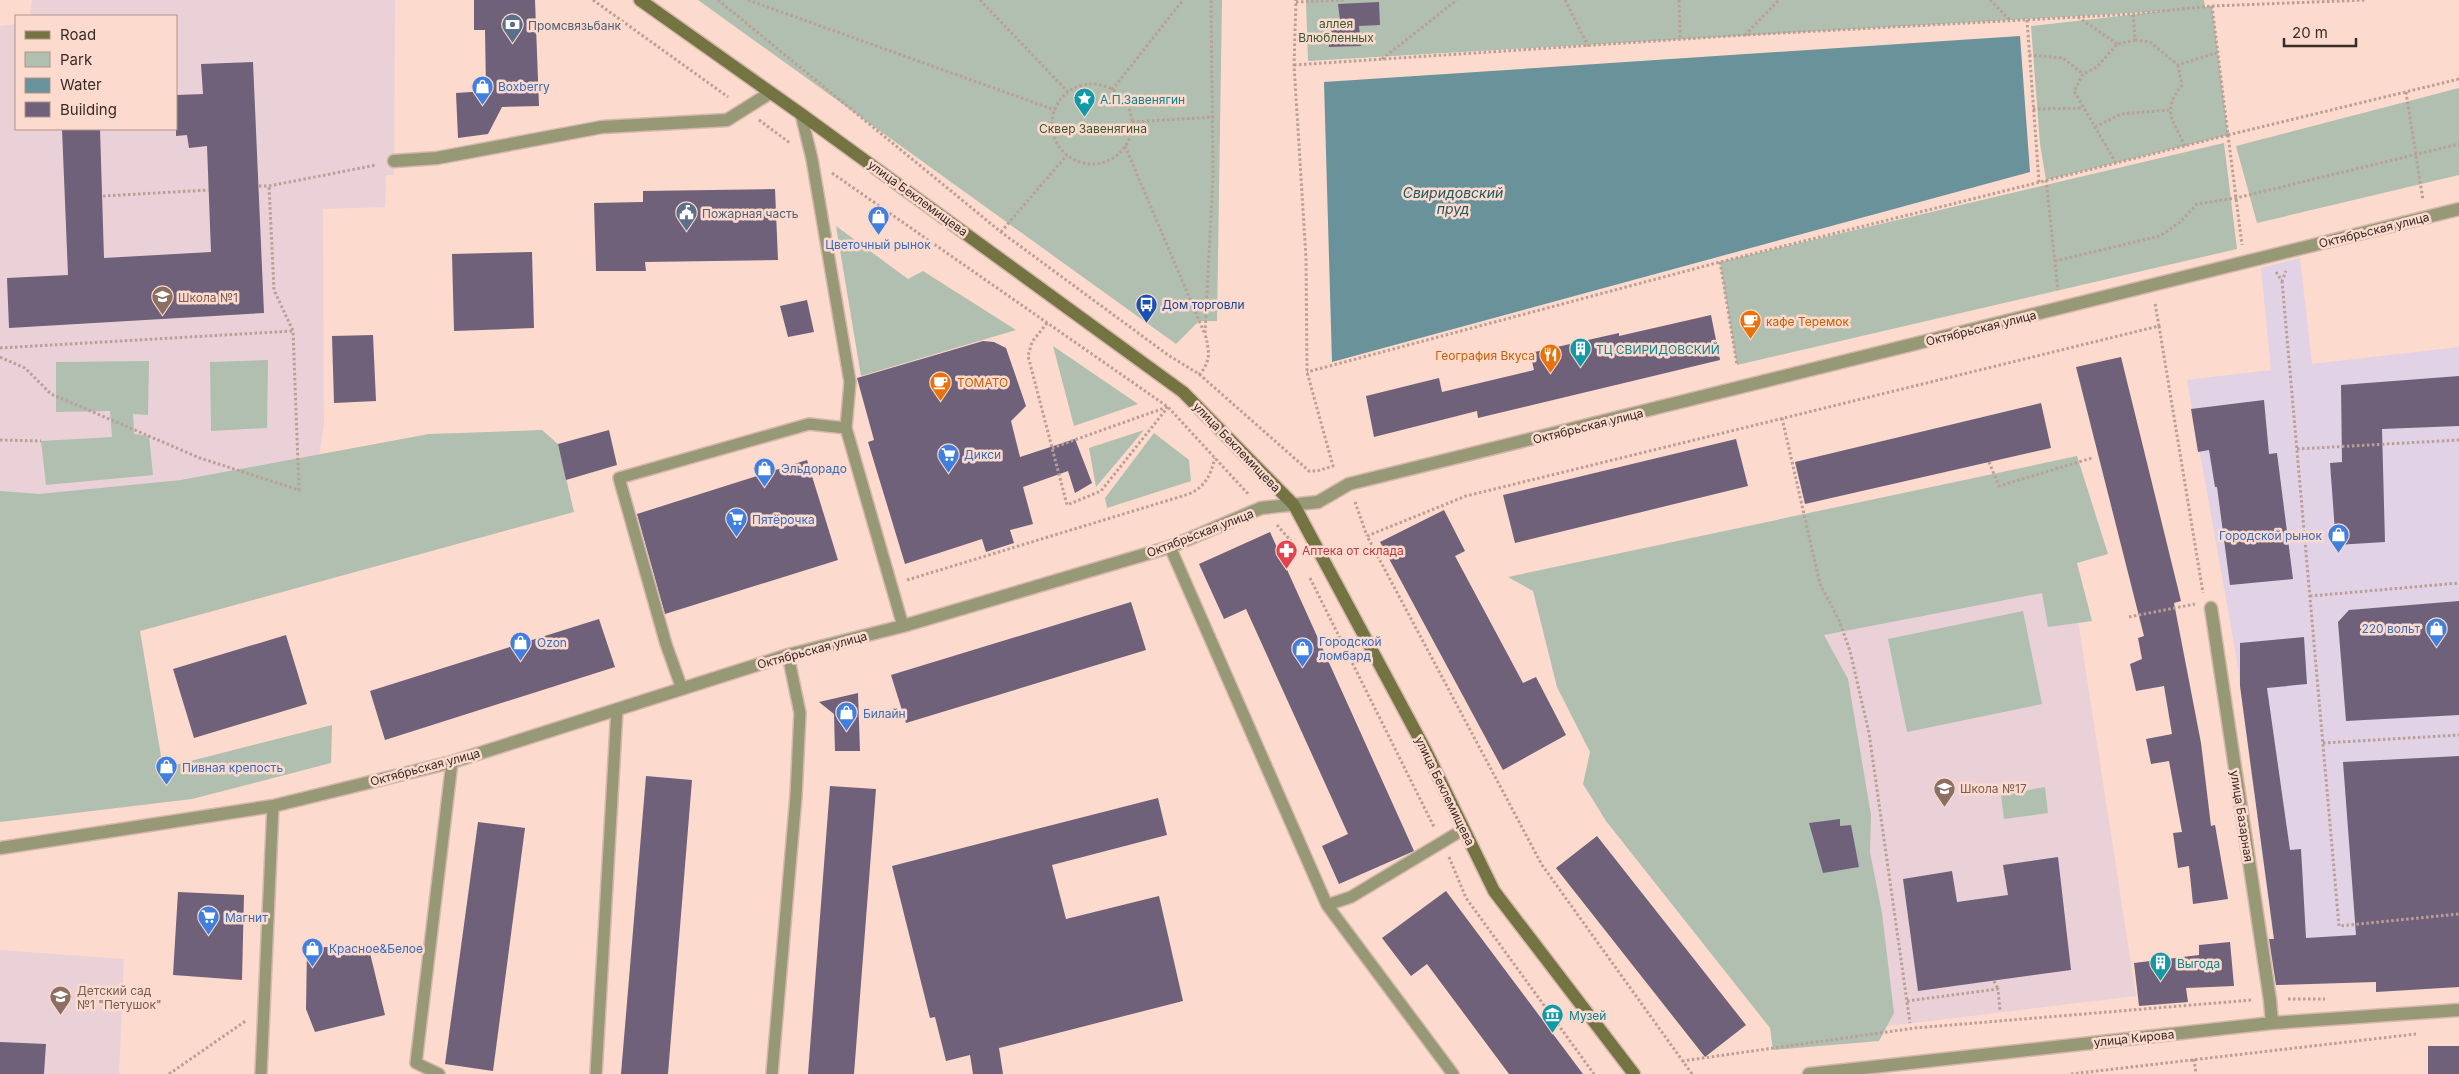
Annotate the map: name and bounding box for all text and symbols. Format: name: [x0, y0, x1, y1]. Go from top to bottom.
bank icon: Промсвязьбанк: [500, 13, 524, 44]
legend: [15, 15, 178, 130]
scale bar: [2284, 15, 2356, 47]
park label: аллея Влюбленных: [1298, 16, 1374, 45]
place label: Промсвязьбанк: [528, 18, 622, 33]
text: 20 m: [2292, 23, 2328, 42]
text: Road: [60, 25, 96, 44]
text: Park: [60, 50, 93, 69]
shop icon: Boxberry: [470, 74, 494, 105]
text: Water: [60, 75, 102, 94]
place label: Boxberry: [498, 79, 550, 94]
place icon: А.П.Завенягин: [1072, 87, 1096, 118]
place label: А.П.Завенягин: [1100, 92, 1185, 107]
text: Building: [60, 100, 117, 119]
park label: Сквер Завенягина: [1039, 121, 1147, 136]
street label: улица Беклемищева: [865, 157, 971, 239]
water label: Свиридовский пруд: [1403, 184, 1503, 217]
public building icon: Пожарная часть: [674, 201, 698, 232]
shop icon: Цветочный рынок: [866, 205, 890, 236]
place label: Пожарная часть: [702, 206, 799, 221]
street label: Октябрьская улица: [2317, 209, 2431, 251]
place label: Цветочный рынок: [825, 237, 931, 252]
school or university icon: Школа №1: [150, 285, 174, 316]
place label: Школа №1: [178, 290, 238, 305]
bus stop icon: Дом торговли: [1134, 292, 1158, 323]
place label: Дом торговли: [1162, 297, 1245, 312]
street label: Октябрьская улица: [1924, 307, 2038, 349]
cafe icon: кафе Теремок: [1738, 309, 1762, 340]
place label: кафе Теремок: [1766, 314, 1849, 329]
building icon: ТЦ СВИРИДОВСКИЙ: [1568, 337, 1592, 368]
place label: ТЦ СВИРИДОВСКИЙ: [1596, 342, 1720, 357]
restaurant icon: География Вкуса: [1539, 343, 1563, 374]
place label: География Вкуса: [1435, 348, 1535, 363]
cafe icon: ТОМАТО: [929, 370, 953, 401]
place label: ТОМАТО: [957, 375, 1008, 390]
street label: улица Беклемищева: [1190, 399, 1284, 495]
street label: Октябрьская улица: [1531, 405, 1645, 447]
supermarket icon: Дикси: [936, 442, 960, 473]
place label: Дикси: [964, 447, 1001, 462]
shop icon: Эльдорадо: [753, 456, 777, 487]
place label: Эльдорадо: [781, 461, 847, 476]
street label: Октябрьская улица: [1144, 506, 1256, 560]
supermarket icon: Пятёрочка: [724, 507, 748, 538]
place label: Пятёрочка: [752, 512, 815, 527]
shop icon: Городской рынок: [2326, 523, 2350, 554]
place label: Городской рынок: [2219, 528, 2322, 543]
pharmacy icon: Аптека от склада: [1274, 538, 1298, 569]
place label: Аптека от склада: [1302, 543, 1404, 558]
shop icon: 220 вольт: [2424, 616, 2448, 647]
place label: 220 вольт: [2361, 621, 2420, 636]
street label: Октябрьская улица: [755, 628, 869, 672]
shop icon: Ozon: [509, 630, 533, 661]
place label: Городской ломбард: [1319, 634, 1382, 663]
place label: Ozon: [537, 635, 567, 650]
shop icon: Городской ломбард: [1291, 636, 1315, 667]
shop icon: Билайн: [835, 701, 859, 732]
place label: Билайн: [863, 706, 906, 721]
street label: улица Беклемищева: [1412, 734, 1478, 848]
street label: Октябрьская улица: [368, 745, 482, 789]
shop icon: Пивная крепость: [154, 755, 178, 786]
place label: Пивная крепость: [182, 760, 283, 775]
street label: улица Базарная: [2227, 769, 2257, 863]
school or university icon: Школа №17: [1932, 776, 1956, 807]
place label: Школа №17: [1960, 781, 2027, 796]
supermarket icon: Магнит: [197, 905, 221, 936]
place label: Магнит: [225, 910, 268, 925]
shop icon: Красное&Белое: [301, 936, 325, 967]
place label: Красное&Белое: [329, 941, 423, 956]
building icon: Выгода: [2149, 951, 2173, 982]
place label: Выгода: [2177, 956, 2220, 971]
place label: Детский сад №1 "Петушок": [77, 983, 162, 1012]
school or university icon: Детский сад №1 "Петушок": [49, 985, 73, 1016]
museum icon: Музей: [1541, 1003, 1565, 1034]
place label: Музей: [1569, 1008, 1606, 1023]
street label: улица Кирова: [2093, 1026, 2175, 1050]

